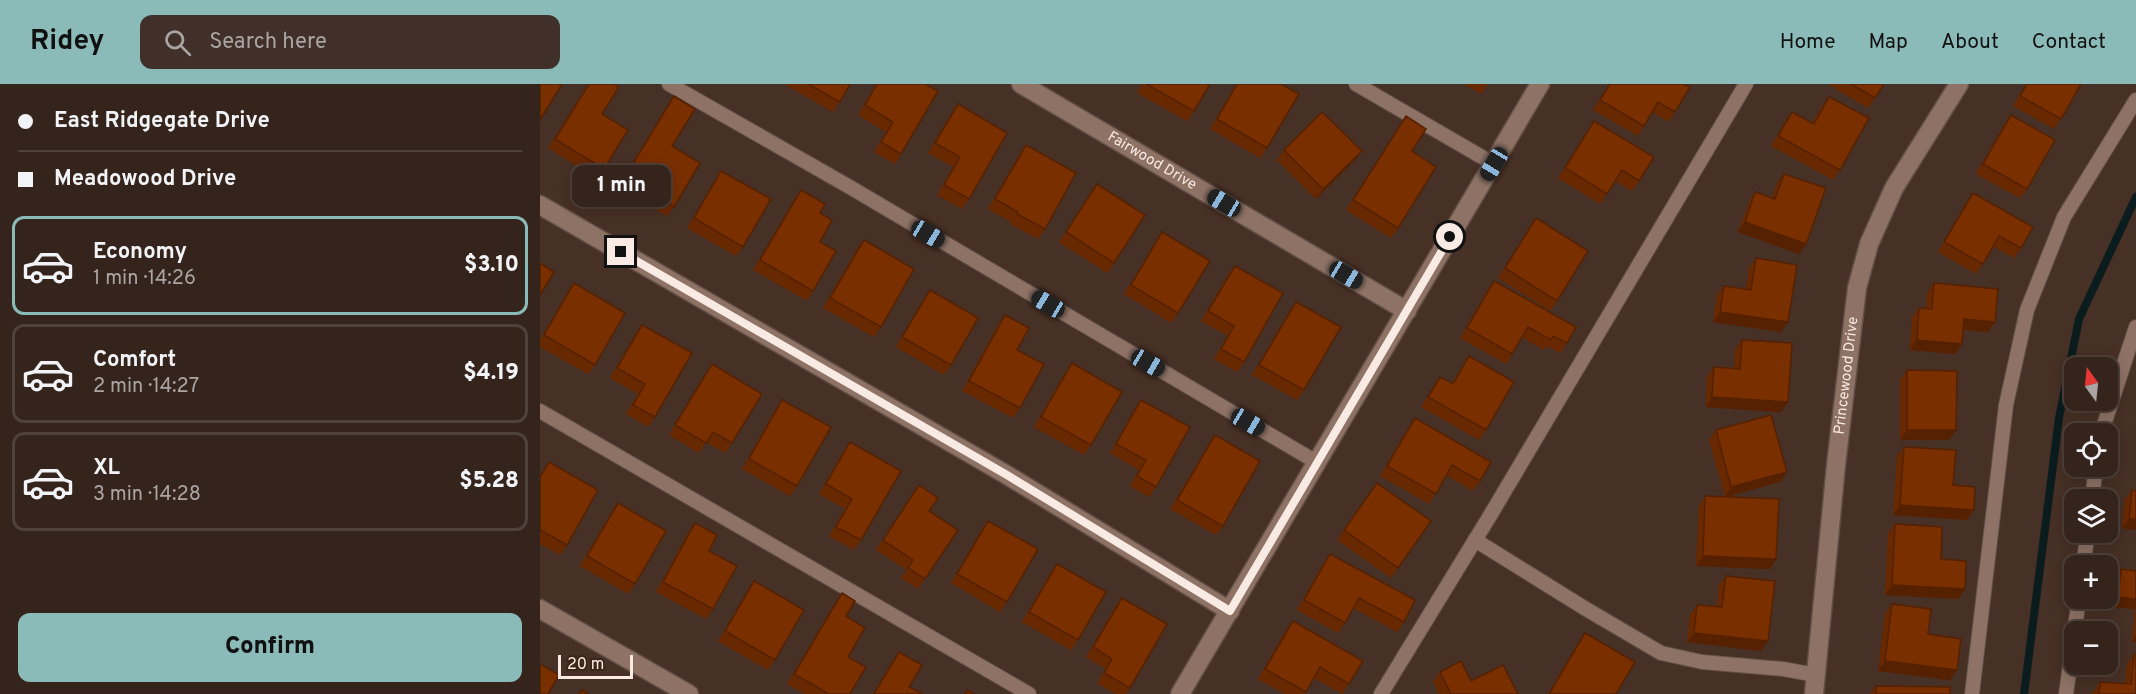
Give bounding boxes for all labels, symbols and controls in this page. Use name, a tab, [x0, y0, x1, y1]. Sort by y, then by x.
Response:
search box	[140, 15, 560, 69]
text: Ridey	[30, 24, 104, 60]
icon: search	[161, 26, 194, 59]
text: Search here	[209, 29, 327, 56]
text: Home	[1780, 29, 1836, 56]
text: Map	[1869, 29, 1908, 56]
text: About	[1941, 29, 1999, 56]
text: Contact	[2032, 29, 2106, 56]
text: East Ridgegate Drive	[54, 108, 270, 135]
street label: Fairwood Drive	[1104, 127, 1200, 195]
car	[1477, 144, 1511, 184]
callout: 1 min	[572, 165, 670, 207]
text: Meadowood Drive	[54, 166, 236, 193]
text: 1 min	[597, 173, 646, 199]
car	[1204, 186, 1244, 220]
car	[908, 217, 948, 251]
route start	[1436, 223, 1463, 250]
route end	[607, 238, 634, 265]
icon: car	[21, 239, 75, 293]
text: Economy	[93, 239, 187, 266]
text: $3.10	[464, 252, 519, 279]
car	[1326, 258, 1366, 292]
text: 1 min · 14:26	[93, 266, 196, 292]
car	[1028, 287, 1068, 321]
street label: Princewood Drive	[1830, 316, 1863, 436]
car	[1128, 346, 1168, 380]
icon: car	[21, 347, 75, 401]
text: Comfort	[93, 347, 176, 374]
north arrow	[2064, 357, 2118, 411]
map controls	[2064, 357, 2118, 675]
text: $4.19	[463, 360, 519, 387]
text: 2 min · 14:27	[93, 374, 199, 400]
car	[1228, 405, 1268, 439]
button: locate	[2064, 423, 2118, 477]
icon: car	[21, 455, 75, 509]
text: XL	[93, 455, 120, 482]
text: $5.28	[459, 468, 519, 495]
text: 3 min · 14:28	[93, 482, 201, 508]
button: layers	[2064, 489, 2118, 543]
button: +	[2064, 555, 2118, 609]
button: Confirm	[18, 613, 522, 682]
button: −	[2064, 621, 2118, 675]
scale bar	[558, 652, 633, 680]
text: 20 m	[567, 655, 604, 675]

